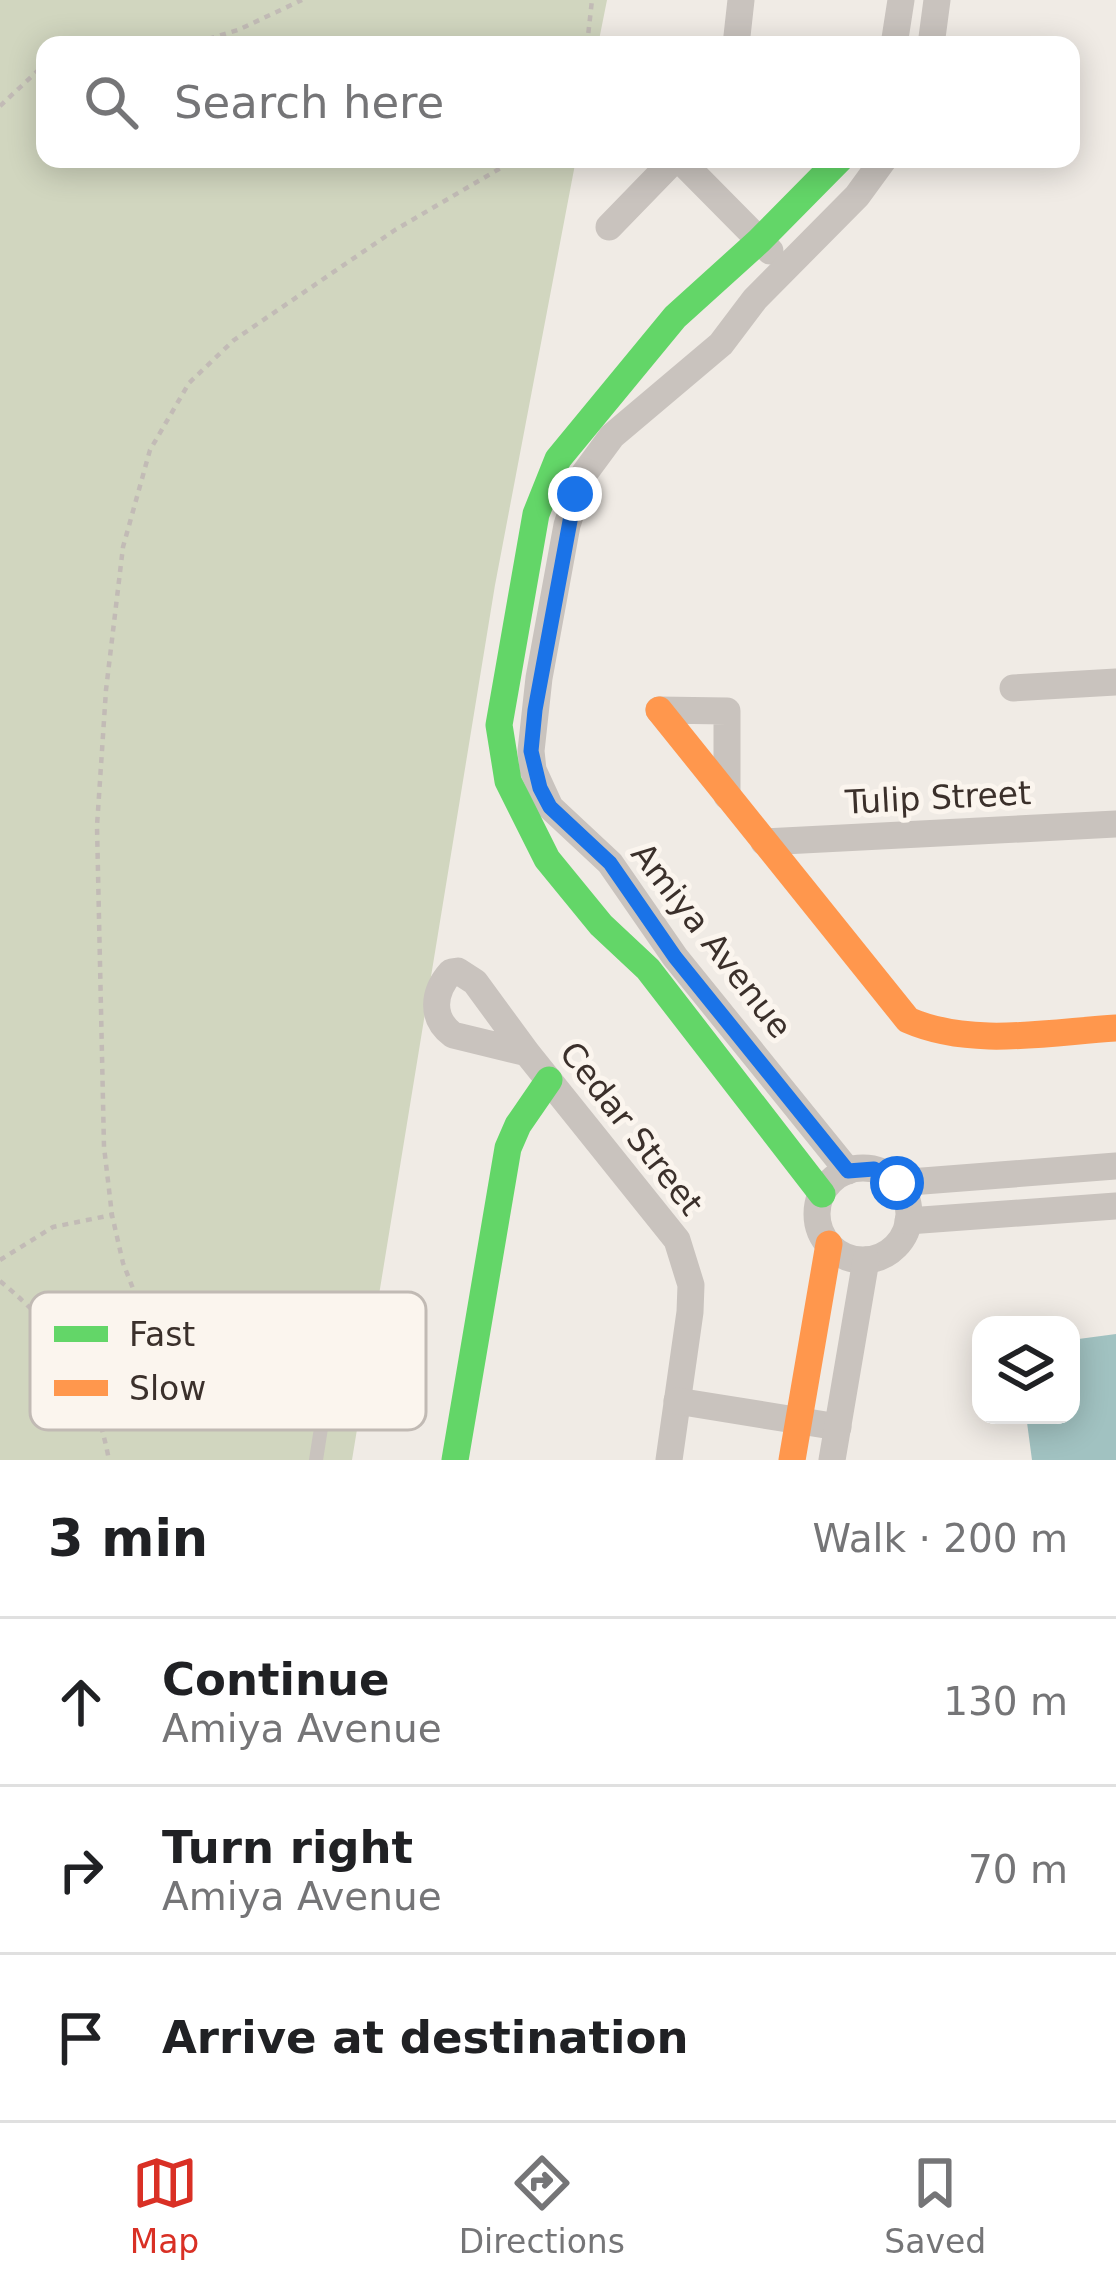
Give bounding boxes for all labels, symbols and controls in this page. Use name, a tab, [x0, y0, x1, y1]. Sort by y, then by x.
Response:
search box	[36, 36, 1080, 168]
icon: search	[78, 69, 144, 135]
text: Search here	[174, 76, 444, 129]
route end	[548, 467, 602, 521]
street label: Tulip Street	[843, 773, 1032, 822]
street label: Amiya Avenue	[623, 835, 800, 1046]
street label: Cedar Street	[552, 1034, 711, 1223]
route start	[870, 1156, 924, 1210]
legend	[30, 1292, 426, 1430]
text: Fast	[129, 1315, 195, 1354]
map controls	[972, 1316, 1080, 1424]
button: layers	[972, 1316, 1080, 1424]
text: Slow	[129, 1369, 206, 1408]
text: 3 min	[48, 1509, 208, 1568]
text: Walk · 200 m	[813, 1516, 1068, 1561]
text: Continue	[162, 1653, 390, 1706]
icon: ahead	[48, 1669, 114, 1735]
text: 130 m	[943, 1679, 1068, 1724]
text: Amiya Avenue	[162, 1706, 442, 1751]
text: Turn right	[162, 1821, 413, 1874]
icon: right	[48, 1837, 114, 1903]
text: 70 m	[968, 1847, 1068, 1892]
text: Amiya Avenue	[162, 1874, 442, 1919]
icon: arrive	[48, 2005, 114, 2071]
text: Arrive at destination	[162, 2011, 688, 2064]
tab: Map	[130, 2150, 199, 2261]
tab: Directions	[459, 2150, 625, 2261]
tab: Saved	[884, 2150, 986, 2261]

